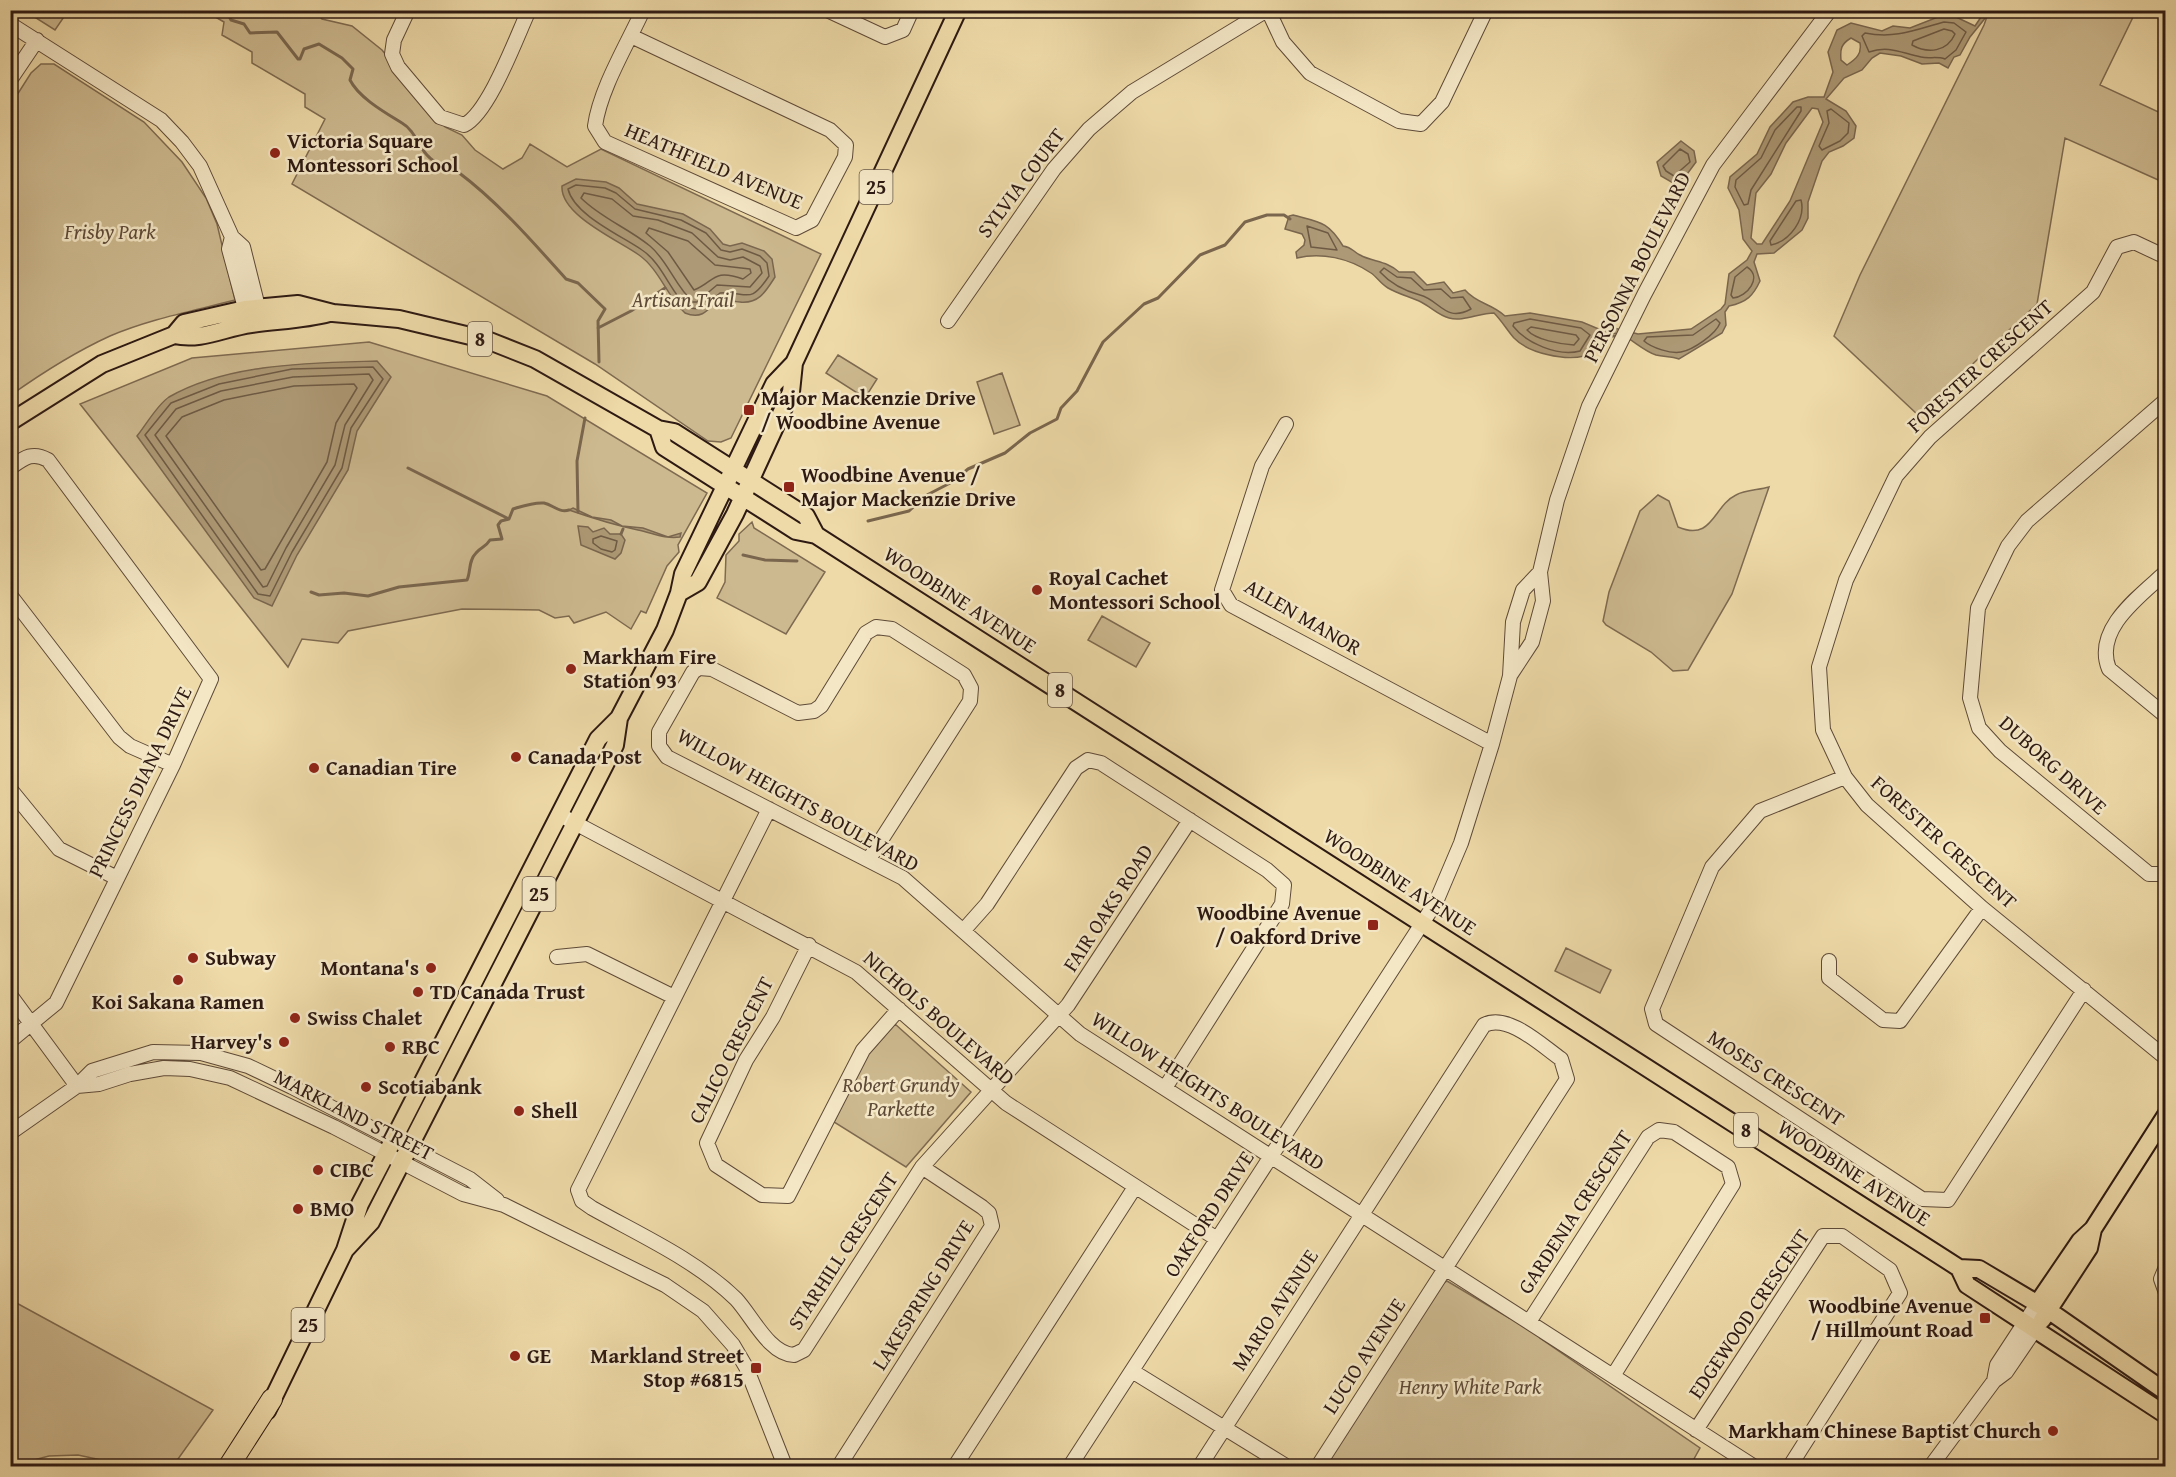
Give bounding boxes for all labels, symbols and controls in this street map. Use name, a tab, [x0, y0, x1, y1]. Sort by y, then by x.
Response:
street label: HEATHFIELD AVENUE	[620, 114, 808, 217]
street label: SYLVIA COURT	[969, 121, 1072, 244]
place label: Victoria Square Montessori School	[287, 125, 459, 180]
marker: Victoria Square Montessori School	[268, 146, 282, 160]
street label: PERSONNA BOULEVARD	[1575, 166, 1698, 368]
road number: 25	[860, 170, 892, 204]
park label: Frisby Park	[63, 216, 156, 247]
park label: Artisan Trail	[631, 284, 734, 315]
street label: FORESTER CRESCENT	[1900, 291, 2060, 440]
road number: 8	[468, 322, 492, 356]
place label: Major Mackenzie Drive / Woodbine Avenue	[761, 382, 976, 437]
marker: Major Mackenzie Drive / Woodbine Avenue	[742, 403, 756, 417]
place label: Woodbine Avenue / Major Mackenzie Drive	[801, 459, 1016, 514]
marker: Woodbine Avenue / Major Mackenzie Drive	[782, 480, 796, 494]
street label: WOODBINE AVENUE	[878, 538, 1043, 661]
place label: Royal Cachet Montessori School	[1049, 562, 1221, 617]
street label: ALLEN MANOR	[1239, 570, 1368, 663]
marker: Royal Cachet Montessori School	[1030, 583, 1044, 597]
place label: Markham Fire Station 93	[583, 641, 716, 696]
marker: Markham Fire Station 93	[564, 662, 578, 676]
road number: 8	[1048, 673, 1072, 707]
street label: PRINCESS DIANA DRIVE	[80, 681, 200, 883]
street label: DUBORG DRIVE	[1992, 708, 2115, 822]
street label: WILLOW HEIGHTS BOULEVARD	[672, 720, 925, 879]
place label: Canada Post	[528, 741, 642, 772]
marker: Canada Post	[509, 750, 523, 764]
place label: Canadian Tire	[326, 752, 457, 783]
marker: Canadian Tire	[307, 761, 321, 775]
street label: FORESTER CRESCENT	[1864, 768, 2024, 916]
street label: WOODBINE AVENUE	[1318, 820, 1483, 943]
street label: FAIR OAKS ROAD	[1055, 838, 1160, 978]
road number: 25	[522, 877, 556, 911]
place label: Woodbine Avenue / Oakford Drive	[1196, 897, 1361, 952]
marker: Woodbine Avenue / Oakford Drive	[1366, 918, 1380, 932]
place label: Subway	[205, 942, 276, 973]
street label: NICHOLS BOULEVARD	[857, 943, 1022, 1092]
marker: Subway	[186, 951, 200, 965]
place label: Montana's	[321, 952, 419, 983]
marker: Montana's	[424, 961, 438, 975]
street label: CALICO CRESCENT	[680, 971, 781, 1129]
marker: Koi Sakana Ramen	[171, 973, 185, 987]
place label: TD Canada Trust	[430, 976, 585, 1007]
marker: TD Canada Trust	[411, 985, 425, 999]
place label: Koi Sakana Ramen	[92, 986, 265, 1017]
place label: Swiss Chalet	[307, 1002, 422, 1033]
street label: WILLOW HEIGHTS BOULEVARD	[1086, 1003, 1331, 1178]
marker: Swiss Chalet	[288, 1011, 302, 1025]
street label: MOSES CRESCENT	[1702, 1022, 1851, 1134]
place label: Harvey's	[191, 1026, 272, 1057]
place label: RBC	[402, 1031, 440, 1062]
marker: Harvey's	[277, 1035, 291, 1049]
marker: RBC	[383, 1040, 397, 1054]
street label: MARKLAND STREET	[269, 1061, 440, 1168]
park label: Robert Grundy Parkette	[841, 1069, 960, 1124]
place label: Scotiabank	[378, 1071, 483, 1102]
marker: Scotiabank	[359, 1080, 373, 1094]
place label: Shell	[531, 1095, 578, 1126]
marker: Shell	[512, 1104, 526, 1118]
street label: WOODBINE AVENUE	[1772, 1111, 1937, 1234]
road number: 8	[1734, 1113, 1758, 1147]
street label: GARDENIA CRESCENT	[1510, 1123, 1639, 1300]
street label: OAKFORD DRIVE	[1156, 1144, 1261, 1283]
place label: CIBC	[330, 1154, 374, 1185]
marker: CIBC	[311, 1163, 325, 1177]
street label: STARHILL CRESCENT	[780, 1165, 906, 1336]
place label: BMO	[310, 1193, 354, 1224]
marker: BMO	[291, 1202, 305, 1216]
street label: LAKESPRING DRIVE	[864, 1213, 982, 1376]
street label: EDGEWOOD CRESCENT	[1680, 1223, 1817, 1405]
street label: MARIO AVENUE	[1224, 1242, 1326, 1377]
place label: Woodbine Avenue / Hillmount Road	[1808, 1290, 1973, 1345]
street label: LUCIO AVENUE	[1314, 1291, 1413, 1420]
road number: 25	[292, 1308, 324, 1342]
marker: Woodbine Avenue / Hillmount Road	[1978, 1311, 1992, 1325]
place label: GE	[527, 1340, 551, 1371]
place label: Markland Street Stop #6815	[590, 1340, 744, 1395]
marker: GE	[508, 1349, 522, 1363]
marker: Markland Street Stop #6815	[749, 1361, 763, 1375]
park label: Henry White Park	[1398, 1371, 1542, 1402]
place label: Markham Chinese Baptist Church	[1728, 1415, 2042, 1446]
marker: Markham Chinese Baptist Church	[2046, 1424, 2060, 1438]

